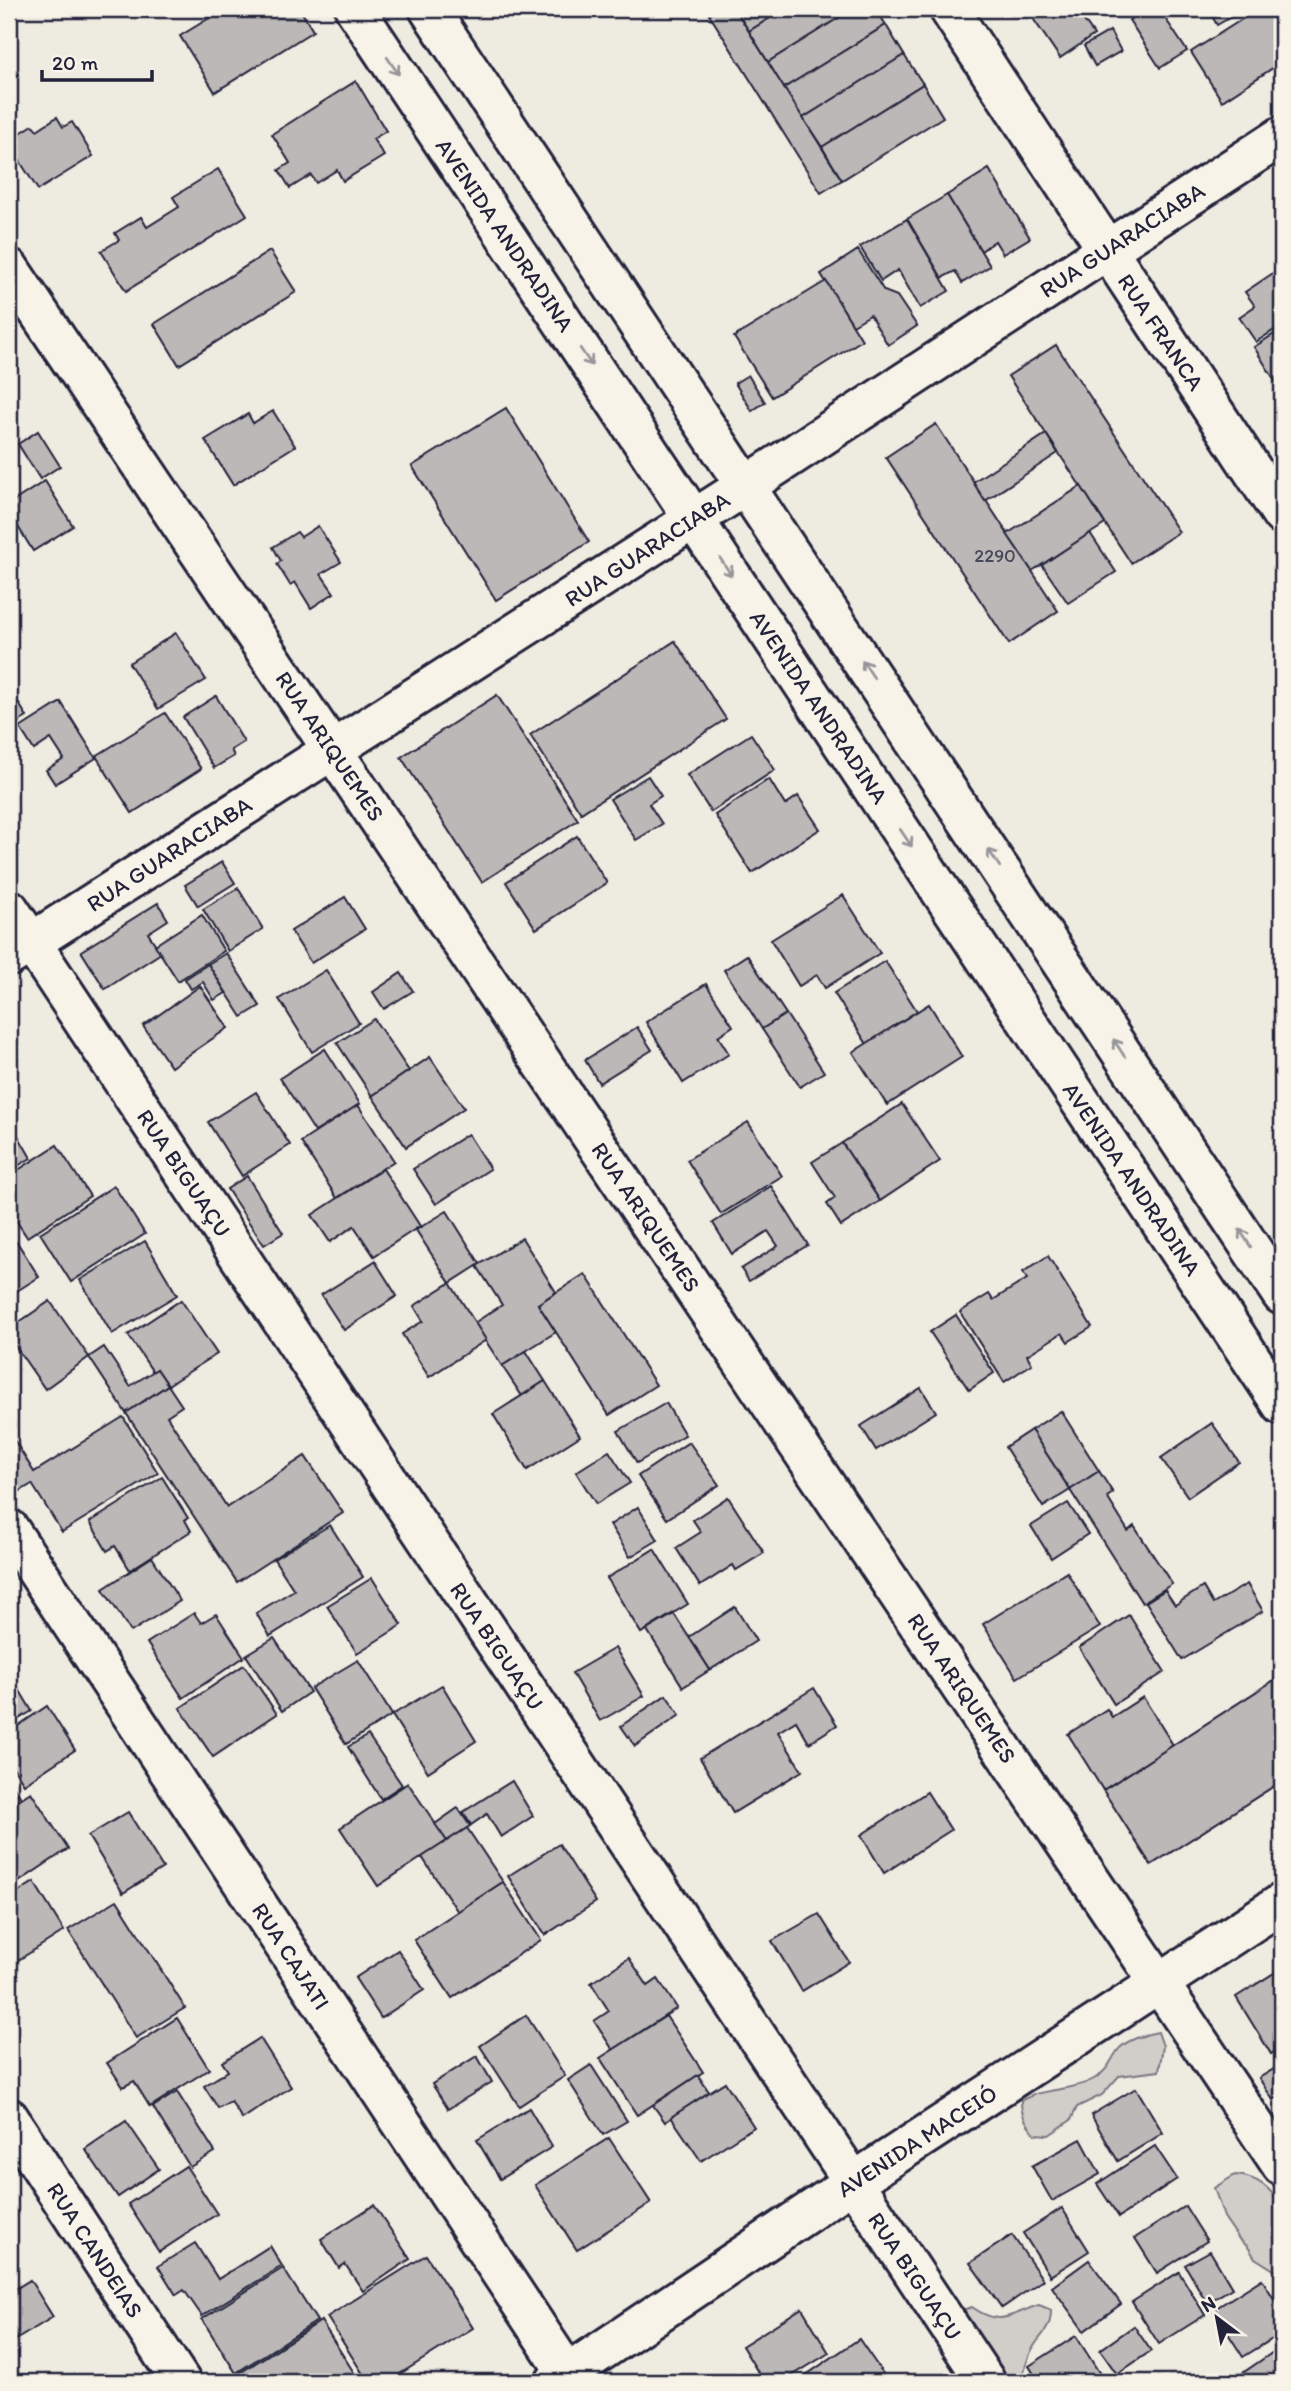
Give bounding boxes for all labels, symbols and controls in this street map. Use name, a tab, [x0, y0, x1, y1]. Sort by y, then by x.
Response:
scale bar	[42, 38, 152, 82]
text: 20 m	[52, 50, 99, 75]
one-way arrow	[386, 55, 400, 75]
street label: AVENIDA ANDRADINA	[430, 133, 580, 337]
street label: RUA GUARACIABA	[1034, 176, 1210, 304]
street label: RUA FRANCA	[1112, 268, 1210, 396]
one-way arrow	[580, 347, 594, 367]
street label: RUA GUARACIABA	[559, 485, 735, 613]
house number: 2290	[974, 544, 1016, 567]
one-way arrow	[719, 557, 733, 577]
street label: AVENIDA ANDRADINA	[744, 605, 894, 809]
one-way arrow	[861, 659, 875, 679]
street label: RUA ARIQUEMES	[269, 666, 391, 826]
street label: RUA GUARACIABA	[81, 790, 257, 918]
one-way arrow	[899, 828, 913, 848]
one-way arrow	[986, 849, 1000, 869]
one-way arrow	[1112, 1039, 1126, 1058]
street label: AVENIDA ANDRADINA	[1057, 1077, 1207, 1281]
street label: RUA BIGUAÇU	[131, 1104, 237, 1242]
street label: RUA ARIQUEMES	[585, 1137, 707, 1297]
one-way arrow	[1237, 1229, 1252, 1248]
street label: RUA BIGUAÇU	[444, 1577, 550, 1715]
street label: RUA ARIQUEMES	[901, 1608, 1023, 1768]
street label: RUA CAJATI	[246, 1897, 336, 2015]
street label: AVENIDA MACEIÓ	[832, 2079, 1002, 2203]
street label: RUA CANDEIAS	[41, 2177, 149, 2323]
street label: RUA BIGUAÇU	[862, 2207, 968, 2345]
north arrow	[1182, 2282, 1252, 2352]
text: N	[1197, 2291, 1220, 2317]

